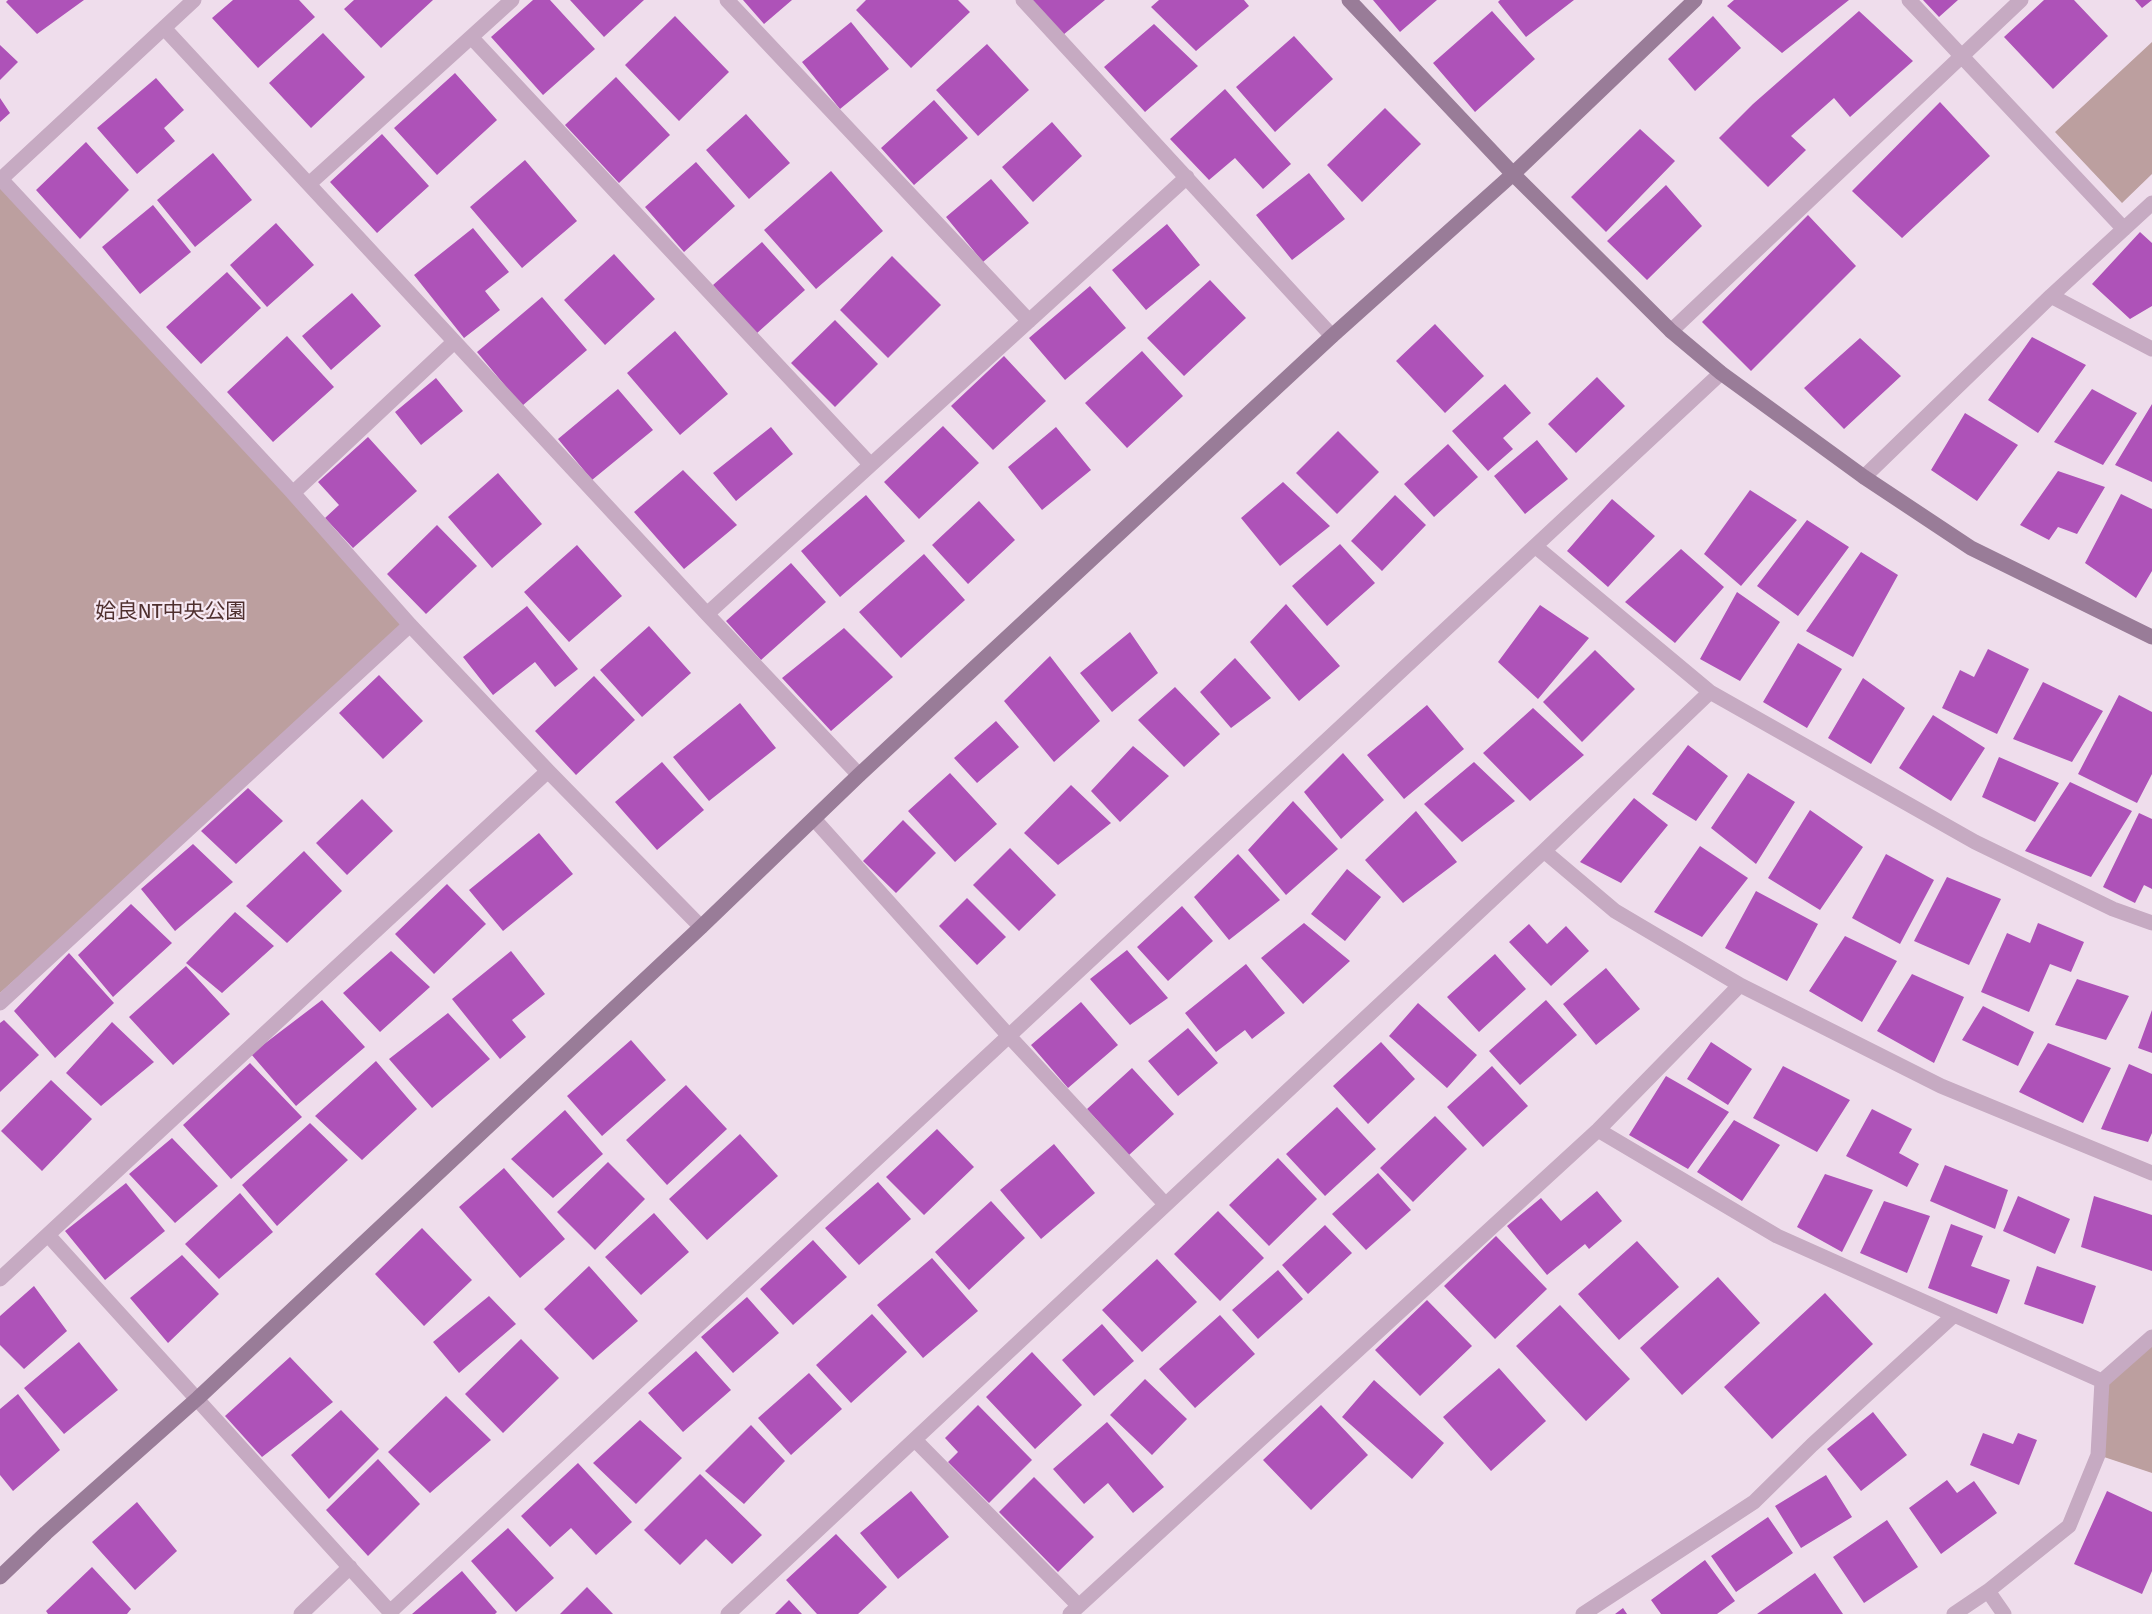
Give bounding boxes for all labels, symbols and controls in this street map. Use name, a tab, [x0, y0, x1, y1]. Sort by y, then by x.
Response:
park label: 姶良NT中央公園	[95, 599, 247, 625]

